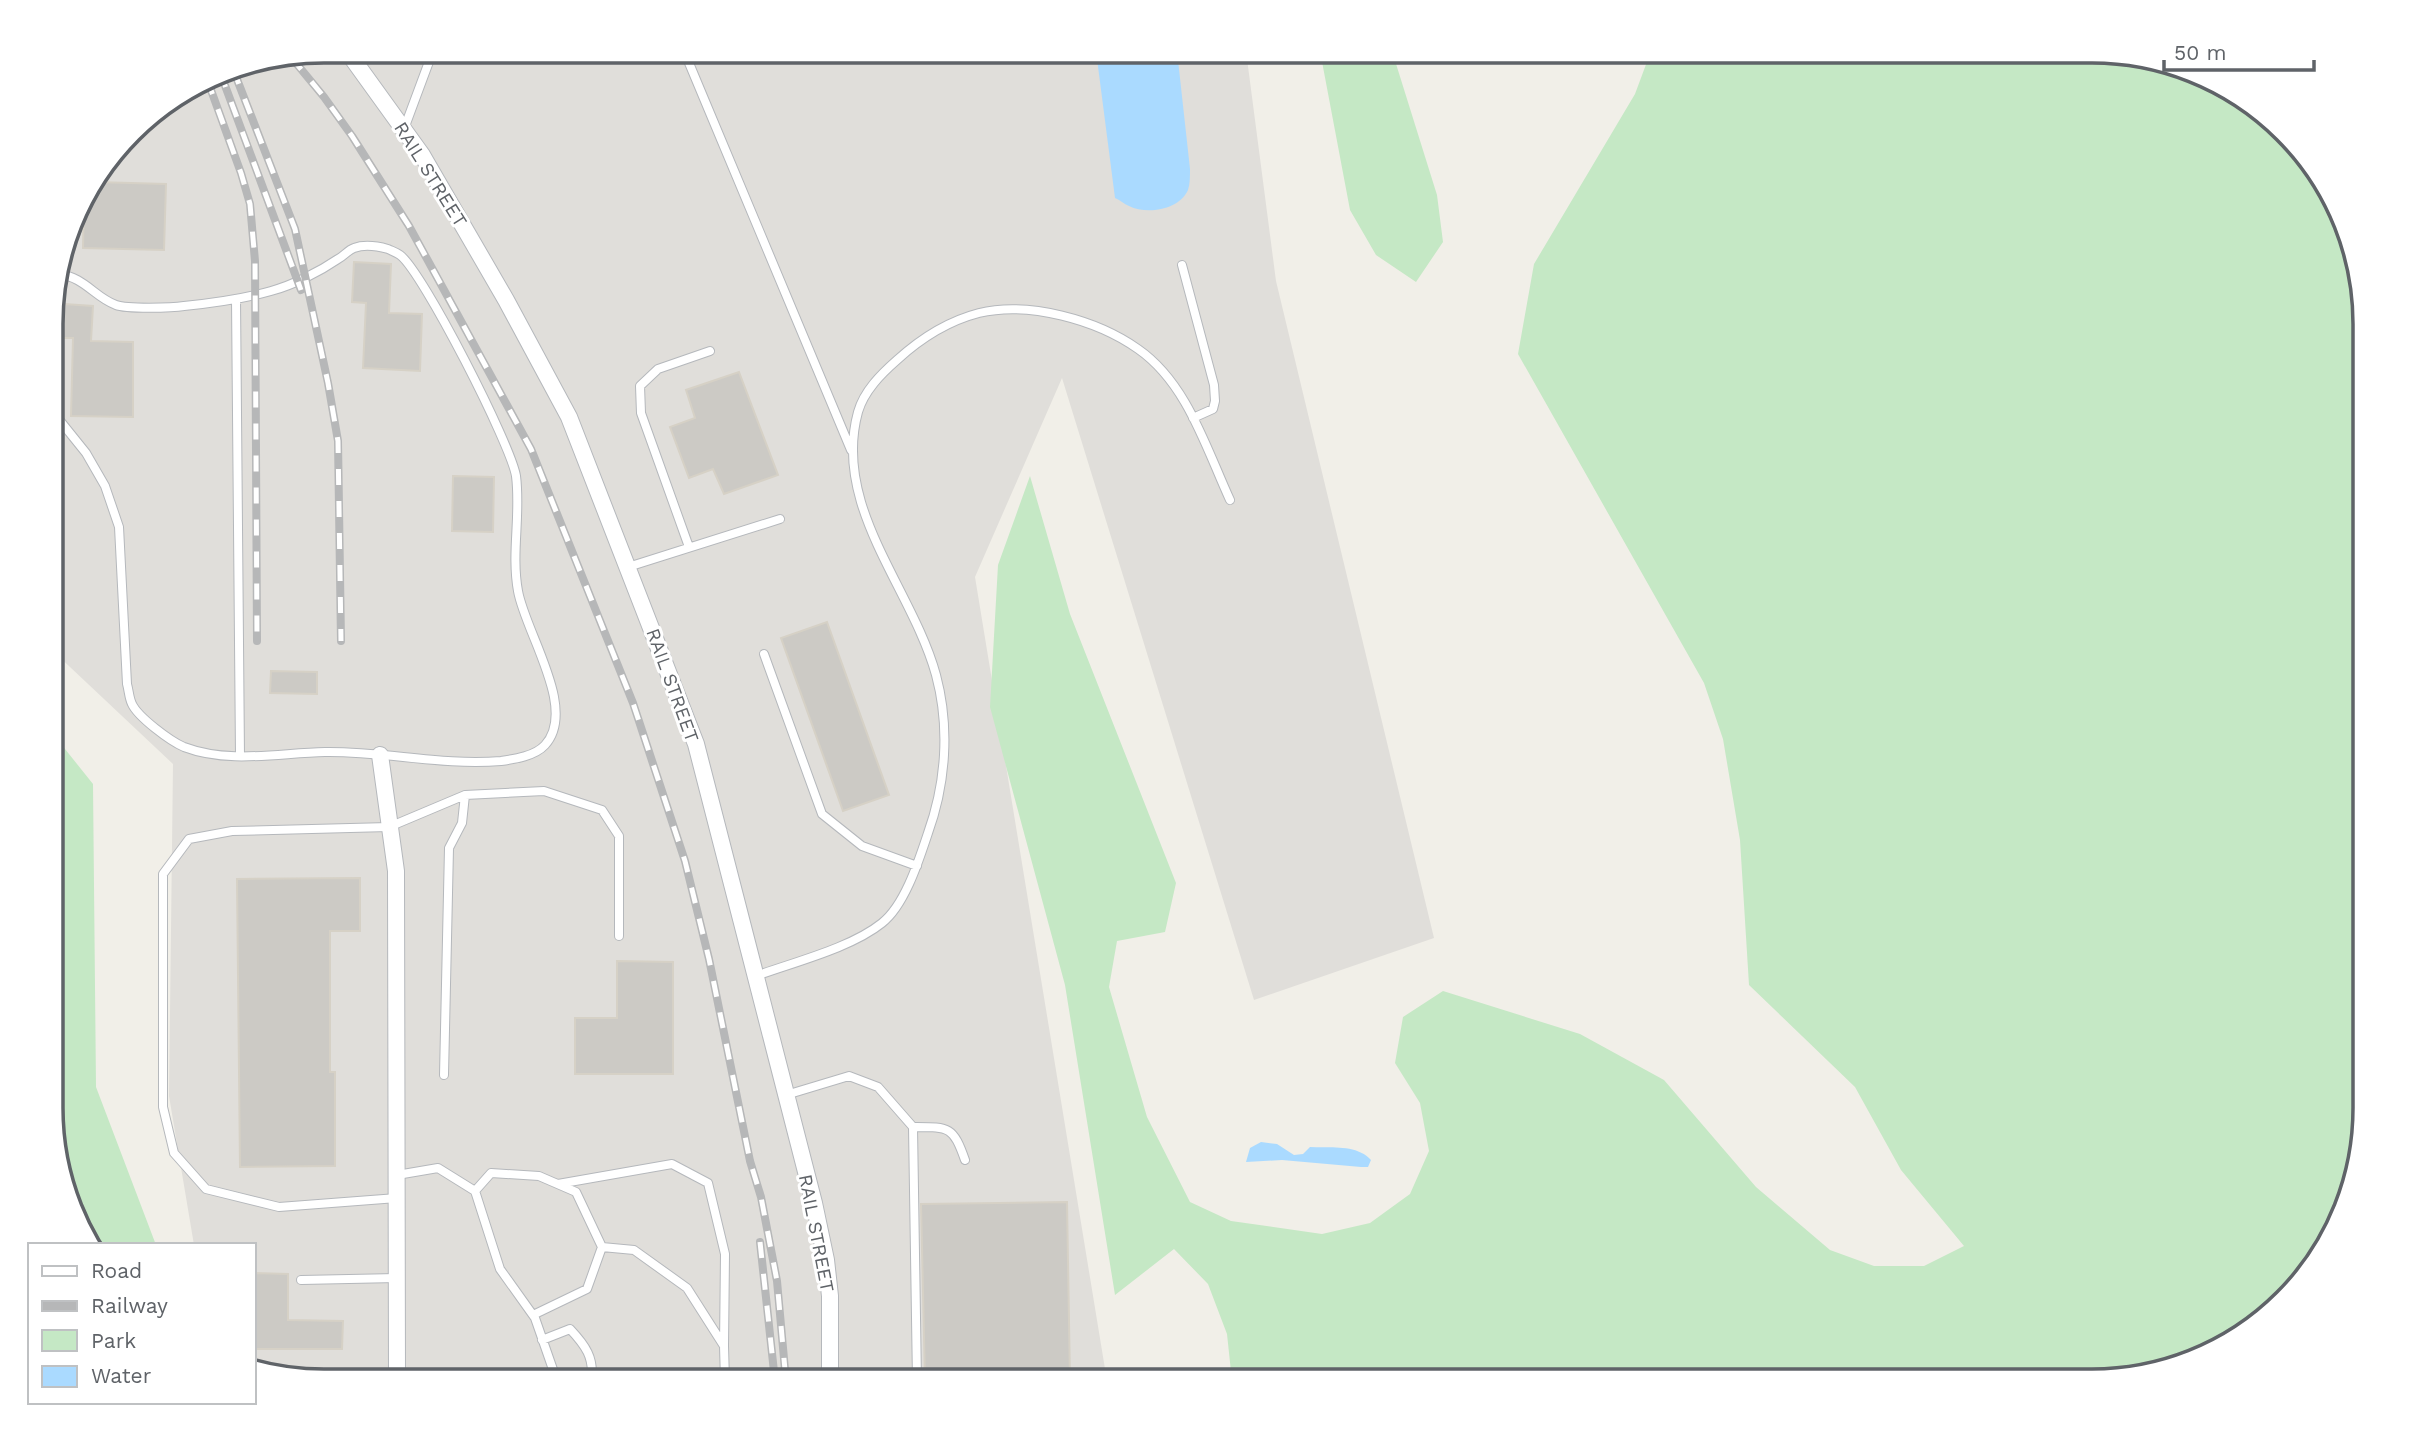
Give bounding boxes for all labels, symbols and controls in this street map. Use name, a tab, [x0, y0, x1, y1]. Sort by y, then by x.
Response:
scale bar	[2164, 28, 2314, 72]
text: 50 m	[2174, 40, 2226, 65]
street label: RAIL STREET	[389, 117, 472, 231]
street label: RAIL STREET	[641, 625, 704, 745]
street label: RAIL STREET	[794, 1172, 839, 1294]
legend	[28, 1243, 256, 1404]
text: Road	[91, 1258, 142, 1283]
text: Railway	[91, 1293, 168, 1318]
text: Park	[91, 1328, 136, 1353]
text: Water	[91, 1363, 152, 1388]

